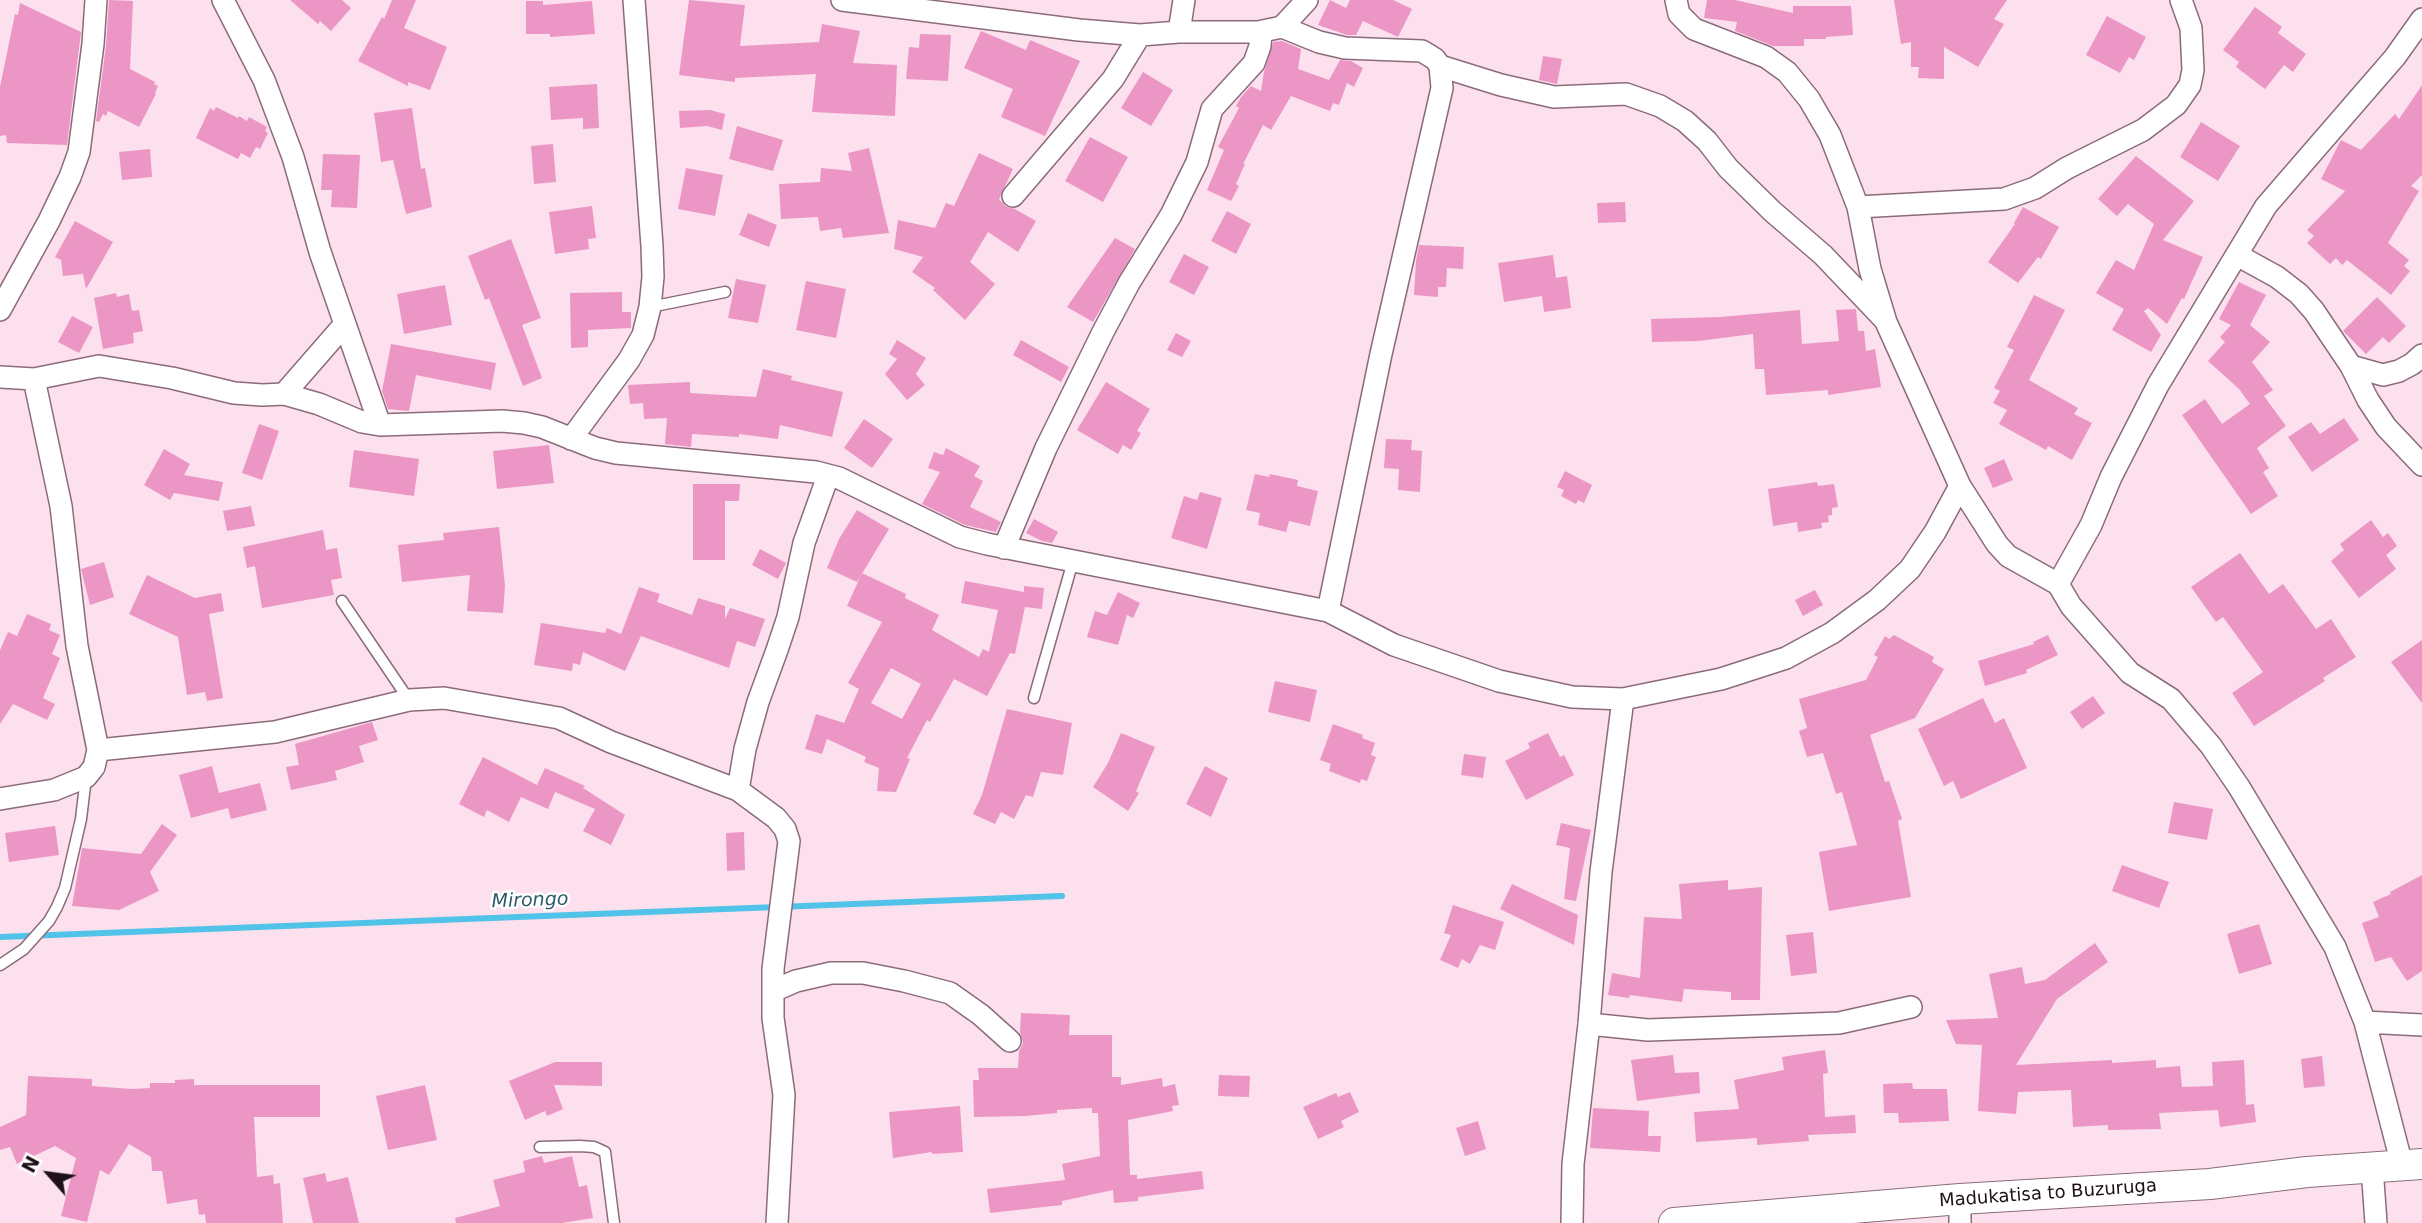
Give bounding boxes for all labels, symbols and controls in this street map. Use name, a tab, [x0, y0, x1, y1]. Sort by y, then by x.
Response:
water label: Mirongo	[491, 888, 569, 914]
north arrow	[14, 1139, 84, 1209]
text: N	[17, 1152, 44, 1176]
street label: Madukatisa to Buzuruga	[1938, 1176, 2158, 1212]

